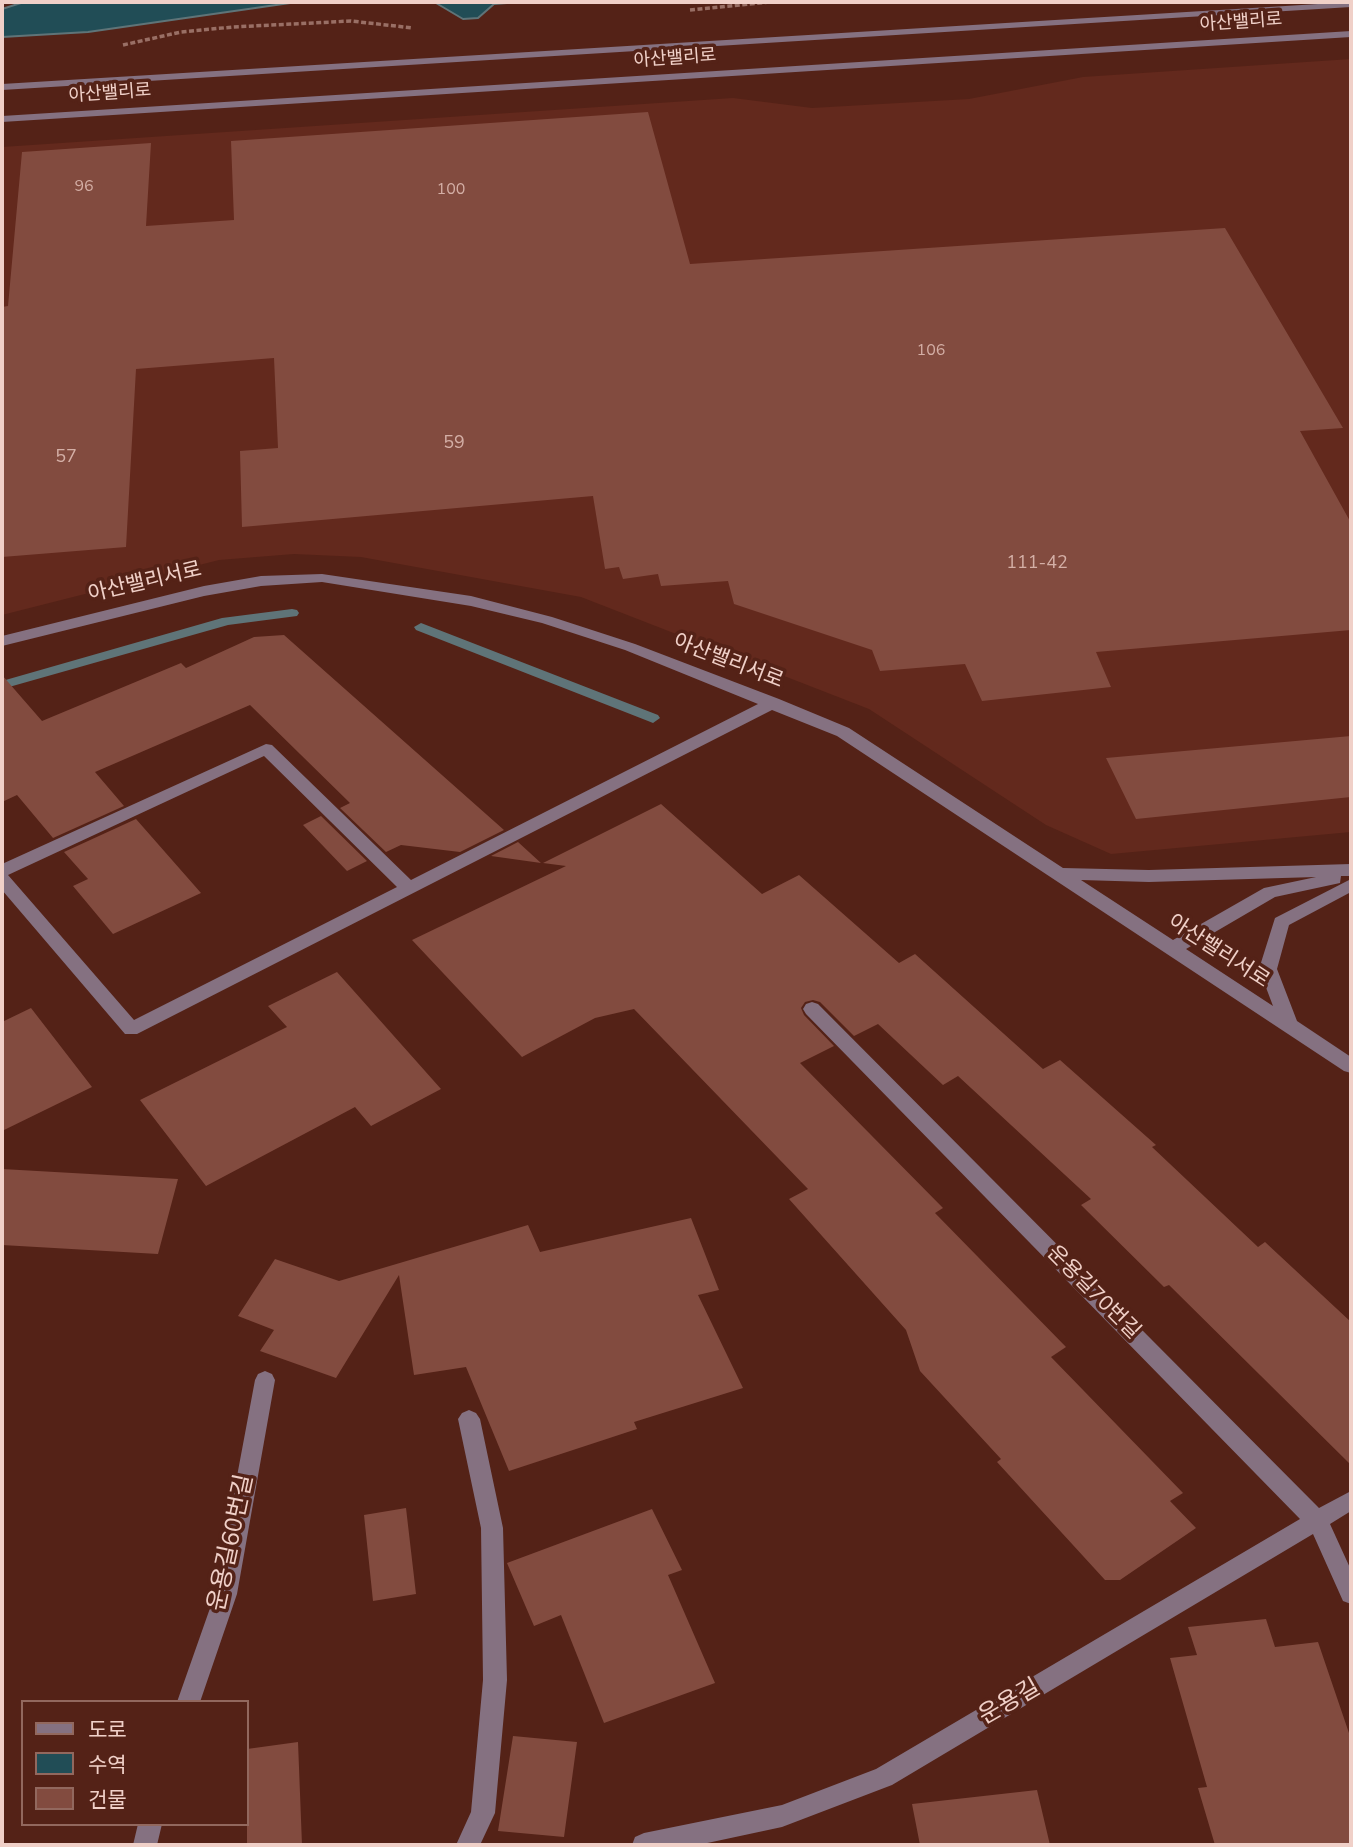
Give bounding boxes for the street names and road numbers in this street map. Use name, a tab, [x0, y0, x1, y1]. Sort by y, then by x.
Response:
street label: 아산밸리로	[1199, 9, 1283, 37]
street label: 아산밸리로	[633, 45, 717, 73]
street label: 아산밸리로	[68, 80, 152, 108]
street label: 아산밸리서로	[86, 558, 204, 608]
street label: 아산밸리서로	[669, 629, 787, 695]
street label: 아산밸리서로	[1163, 910, 1273, 994]
street label: 운용길70번길	[1041, 1241, 1145, 1345]
street label: 운용길60번길	[203, 1472, 261, 1614]
street label: 운용길	[974, 1674, 1046, 1732]

